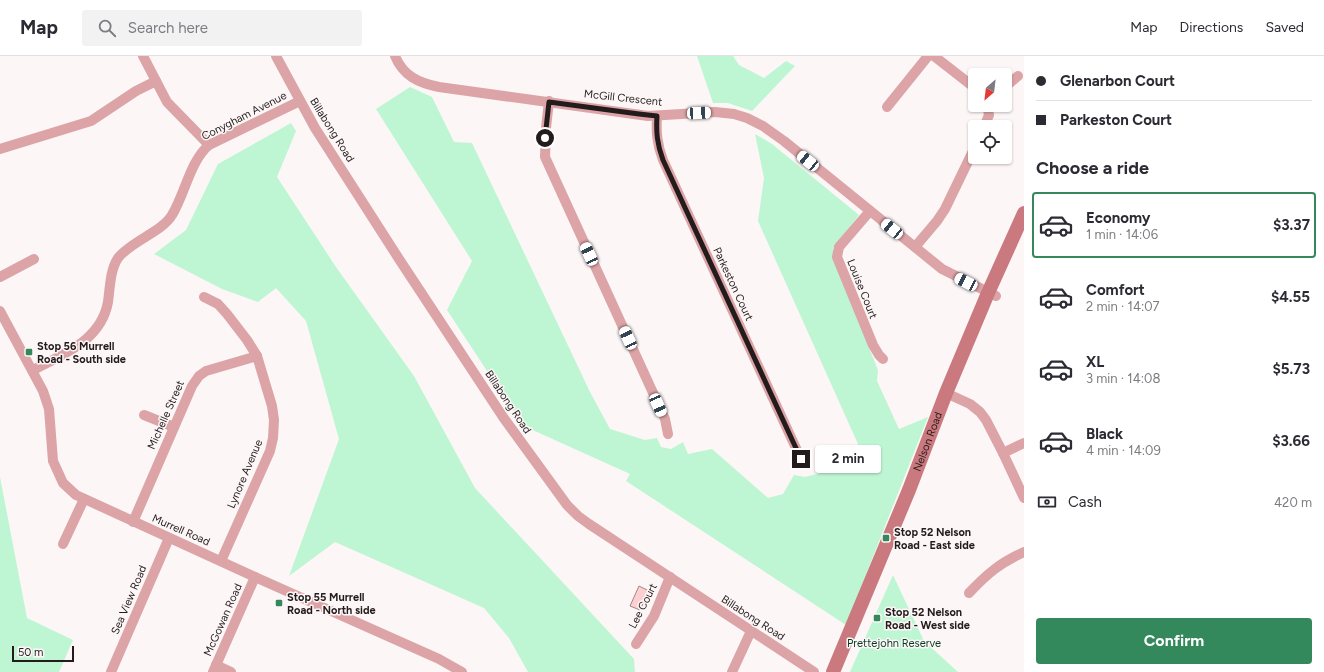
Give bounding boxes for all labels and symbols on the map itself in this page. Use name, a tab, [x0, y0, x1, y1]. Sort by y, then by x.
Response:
north arrow	[968, 68, 1012, 112]
street label: McGill Crescent	[583, 87, 663, 109]
street label: Conygham Avenue	[199, 89, 289, 143]
street label: Billabong Road	[307, 96, 357, 164]
car	[687, 106, 711, 120]
route start	[536, 129, 554, 147]
car	[795, 149, 821, 173]
car	[879, 217, 905, 241]
car	[578, 241, 600, 267]
street label: Parkeston Court	[710, 245, 756, 323]
street label: Louise Court	[844, 257, 880, 321]
car	[953, 271, 979, 293]
car	[617, 325, 639, 351]
place label: Stop 56 Murrell Road - South side	[37, 340, 126, 366]
marker: Stop 56 Murrell Road - South side	[24, 347, 34, 357]
street label: Billabong Road	[482, 368, 534, 436]
street label: Michelle Street	[145, 378, 187, 452]
car	[648, 392, 668, 418]
street label: Nelson Road	[910, 410, 945, 473]
street label: Lynore Avenue	[225, 438, 265, 510]
callout: 2 min	[815, 445, 881, 473]
route end	[792, 450, 810, 468]
street label: Murrell Road	[150, 512, 212, 548]
place label: Stop 52 Nelson Road - East side	[894, 526, 975, 552]
marker: Stop 52 Nelson Road - East side	[881, 533, 891, 543]
street label: Sea View Road	[109, 563, 149, 637]
street label: Lee Court	[626, 581, 660, 631]
street label: McGowan Road	[201, 582, 245, 658]
place label: Stop 55 Murrell Road - North side	[287, 591, 376, 617]
street label: Billabong Road	[719, 593, 787, 643]
marker: Stop 55 Murrell Road - North side	[274, 598, 284, 608]
place label: Stop 52 Nelson Road - West side	[885, 606, 970, 632]
marker: Stop 52 Nelson Road - West side	[872, 613, 882, 623]
park label: Prettejohn Reserve	[847, 637, 941, 650]
scale bar	[12, 644, 74, 663]

